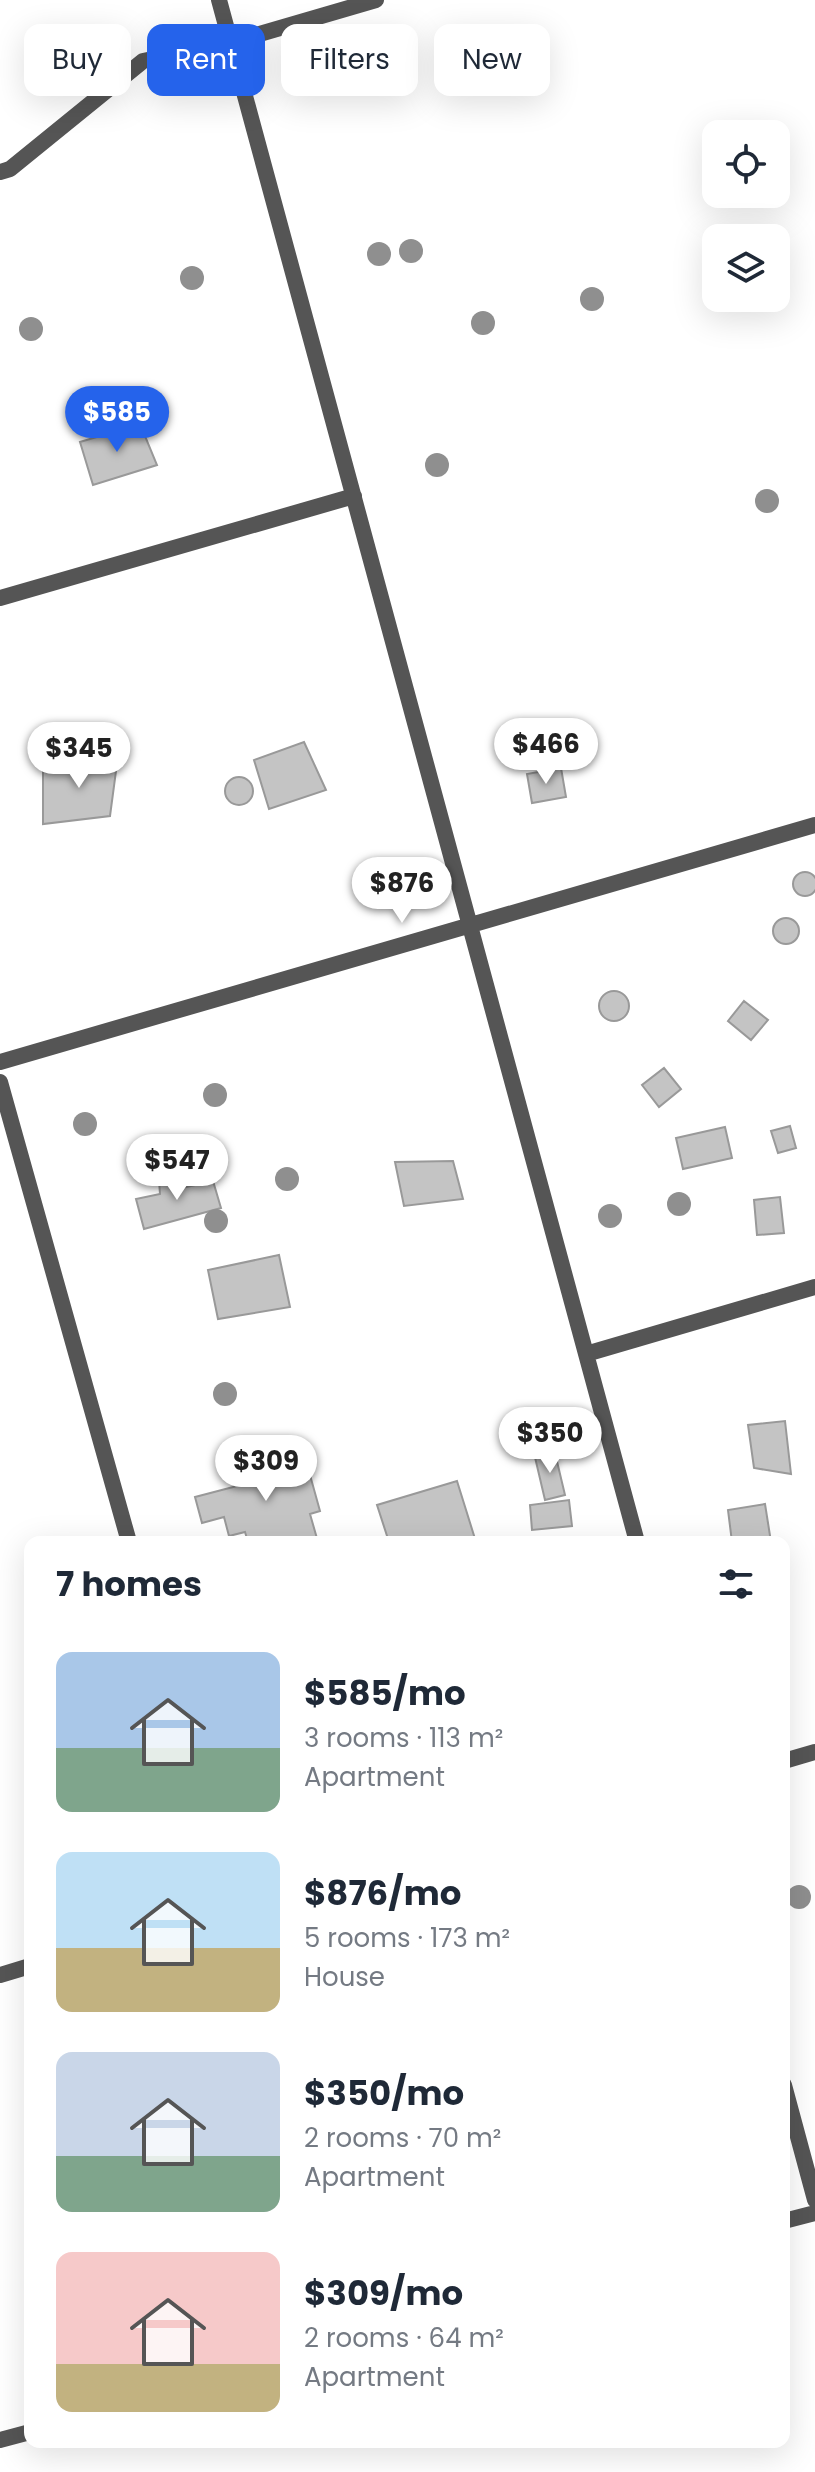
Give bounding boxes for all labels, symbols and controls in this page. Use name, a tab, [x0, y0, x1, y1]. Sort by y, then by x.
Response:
chip: Buy	[24, 24, 131, 96]
chip: Rent	[147, 24, 265, 96]
chip: Filters	[281, 24, 418, 96]
chip: New	[434, 24, 550, 96]
map controls	[702, 120, 790, 312]
button: locate	[702, 120, 790, 208]
button: layers	[702, 224, 790, 312]
pin: $585	[70, 386, 164, 454]
text: $585	[83, 394, 151, 430]
pin: $466	[499, 718, 593, 786]
pin: $345	[32, 722, 126, 790]
text: $466	[512, 726, 580, 762]
text: $345	[45, 730, 113, 766]
pin: $876	[355, 857, 449, 925]
text: $876	[370, 865, 434, 901]
pin: $547	[130, 1134, 224, 1202]
text: $547	[144, 1142, 210, 1178]
pin: $350	[503, 1407, 597, 1475]
text: $350	[517, 1415, 583, 1451]
pin: $309	[219, 1435, 313, 1503]
text: $309	[233, 1443, 299, 1479]
text: 7 homes	[56, 1560, 202, 1608]
icon: filters	[714, 1562, 758, 1606]
text: $585/mo	[304, 1669, 466, 1717]
icon: home	[120, 1684, 216, 1780]
text: 3 rooms · 113 m²	[304, 1720, 503, 1756]
text: Apartment	[304, 1759, 445, 1795]
text: $876/mo	[304, 1869, 461, 1917]
icon: home	[120, 1884, 216, 1980]
text: 5 rooms · 173 m²	[304, 1920, 510, 1956]
text: House	[304, 1959, 385, 1995]
text: $350/mo	[304, 2069, 464, 2117]
icon: home	[120, 2084, 216, 2180]
text: 2 rooms · 70 m²	[304, 2120, 501, 2156]
text: Apartment	[304, 2159, 445, 2195]
text: $309/mo	[304, 2269, 463, 2317]
icon: home	[120, 2284, 216, 2380]
text: 2 rooms · 64 m²	[304, 2320, 504, 2356]
text: Apartment	[304, 2359, 445, 2395]

